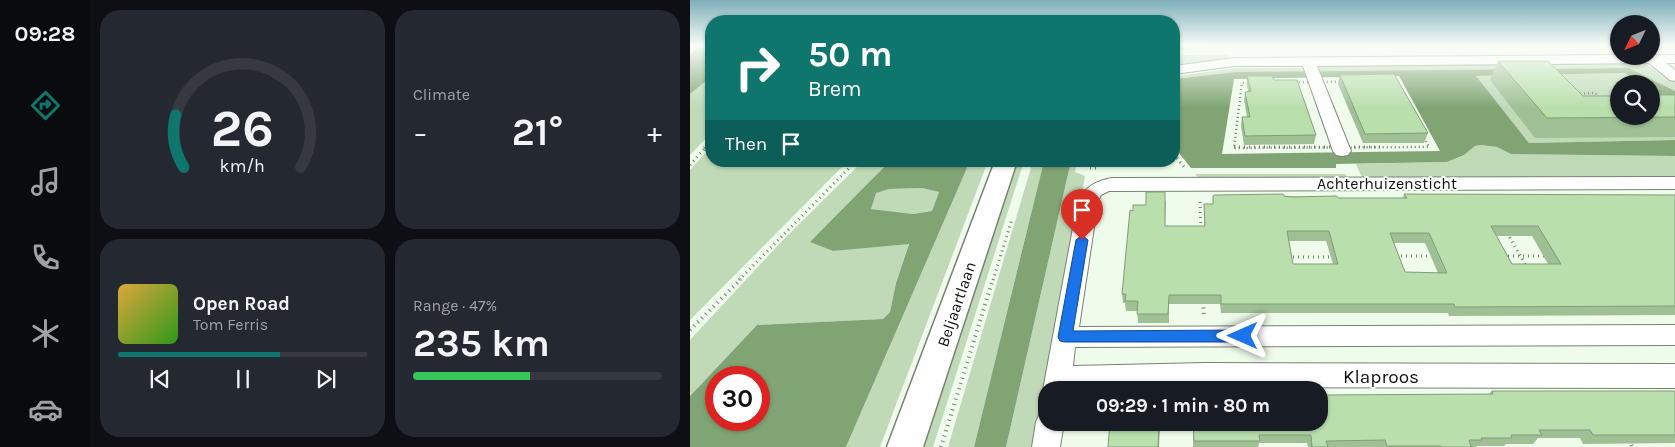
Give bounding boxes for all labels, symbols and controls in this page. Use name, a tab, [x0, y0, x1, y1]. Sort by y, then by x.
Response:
north arrow	[1610, 15, 1660, 65]
map controls	[1610, 15, 1660, 125]
text: 09:28	[15, 21, 75, 47]
text: 50 m	[808, 34, 893, 75]
icon: right	[725, 35, 790, 100]
button: search	[1610, 75, 1660, 125]
text: Brem	[808, 76, 862, 102]
text: Climate	[413, 85, 470, 104]
icon: directions	[28, 88, 63, 123]
text: 26	[211, 98, 274, 159]
text: 21°	[512, 110, 563, 155]
text: −	[413, 116, 428, 149]
text: +	[647, 116, 662, 149]
icon: arrive	[777, 130, 805, 158]
text: Then	[725, 133, 767, 155]
text: km/h	[220, 156, 265, 177]
icon: music	[28, 164, 63, 199]
street label: Achterhuizensticht	[1317, 174, 1457, 193]
pin	[1061, 189, 1103, 240]
icon: arrive	[1068, 196, 1096, 224]
icon: phone	[28, 240, 63, 275]
street label: Beljaartlaan	[933, 259, 980, 349]
text: Open Road	[193, 293, 290, 315]
text: Range · 47%	[413, 296, 497, 315]
position arrow	[1216, 309, 1268, 361]
text: Tom Ferris	[193, 315, 268, 334]
icon: climate	[28, 316, 63, 351]
text: 235 km	[413, 321, 550, 366]
icon: previous	[146, 365, 174, 393]
icon: pause	[229, 365, 257, 393]
icon: next	[312, 365, 340, 393]
speed limit sign: 30	[705, 366, 770, 431]
street label: Klaproos	[1343, 366, 1419, 388]
icon: car	[28, 392, 63, 427]
text: 09:29 · 1 min · 80 m	[1096, 395, 1270, 417]

